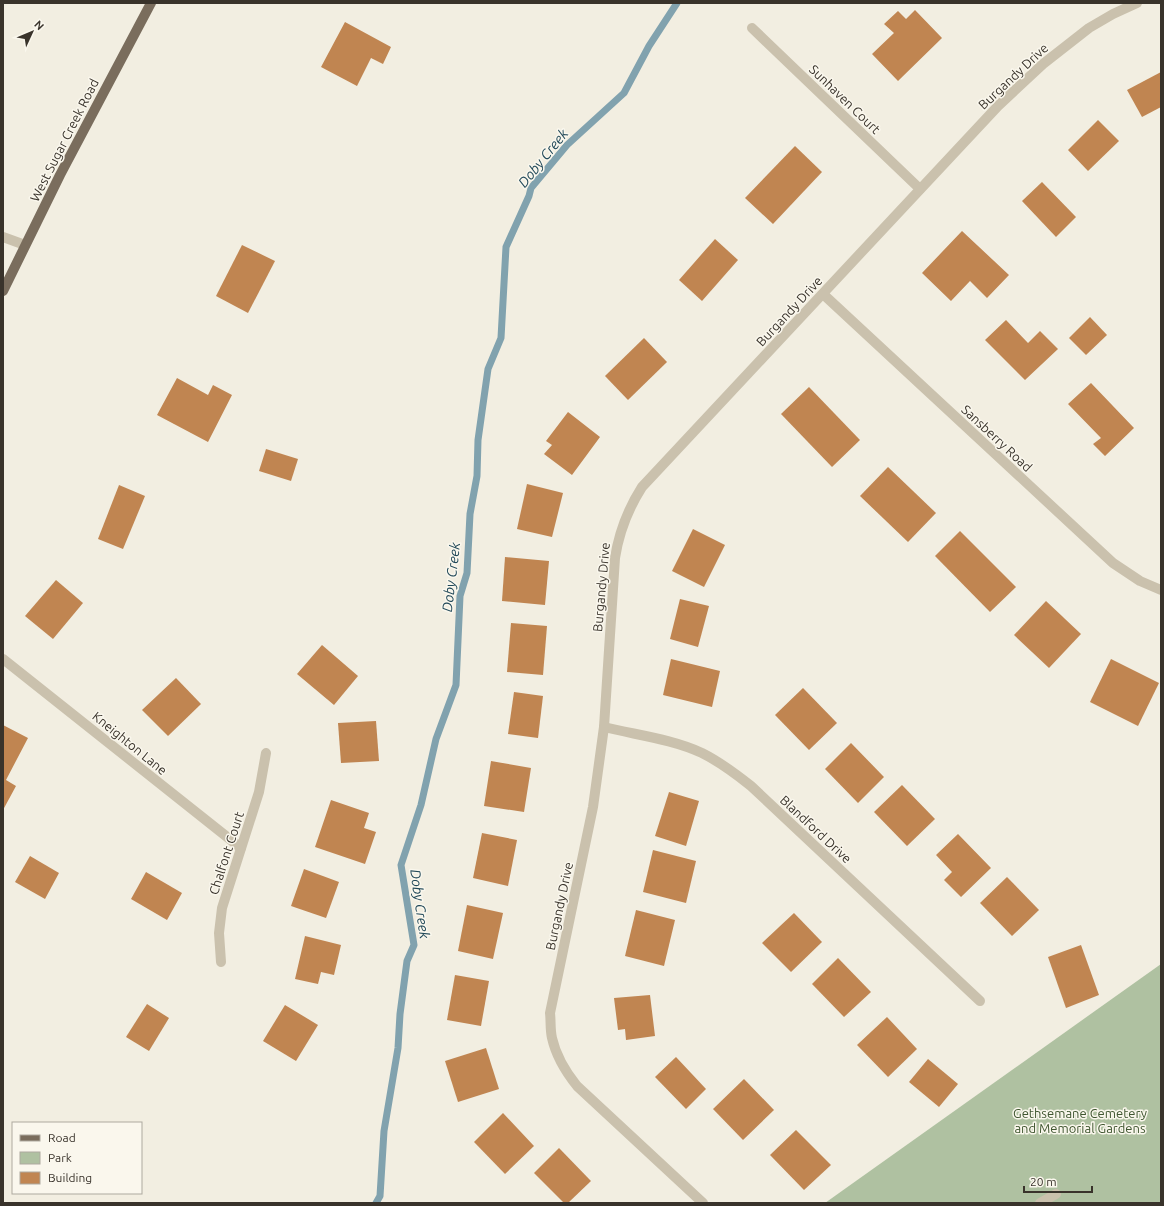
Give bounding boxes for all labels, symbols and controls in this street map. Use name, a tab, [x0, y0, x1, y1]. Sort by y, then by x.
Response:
north arrow	[12, 12, 52, 52]
text: N	[32, 18, 46, 32]
street label: Burgandy Drive	[975, 40, 1051, 112]
street label: Sunhaven Court	[807, 62, 883, 136]
street label: West Sugar Creek Road	[27, 76, 101, 204]
water label: Doby Creek	[515, 125, 572, 190]
street label: Burgandy Drive	[753, 273, 825, 349]
street label: Sansberry Road	[959, 402, 1035, 474]
water label: Doby Creek	[439, 540, 463, 613]
street label: Burgandy Drive	[590, 542, 612, 632]
street label: Kneighton Lane	[90, 709, 170, 777]
street label: Blandford Drive	[778, 792, 854, 866]
street label: Chalfont Court	[206, 810, 246, 896]
street label: Burgandy Drive	[543, 861, 575, 951]
water label: Doby Creek	[407, 868, 433, 941]
park label: Gethsemane Cemetery and Memorial Gardens	[1013, 1106, 1147, 1135]
legend	[12, 1122, 142, 1194]
text: Road	[48, 1131, 76, 1144]
text: Park	[48, 1151, 72, 1164]
scale bar	[1024, 1168, 1092, 1194]
text: Building	[48, 1171, 92, 1184]
text: 20 m	[1030, 1175, 1057, 1188]

